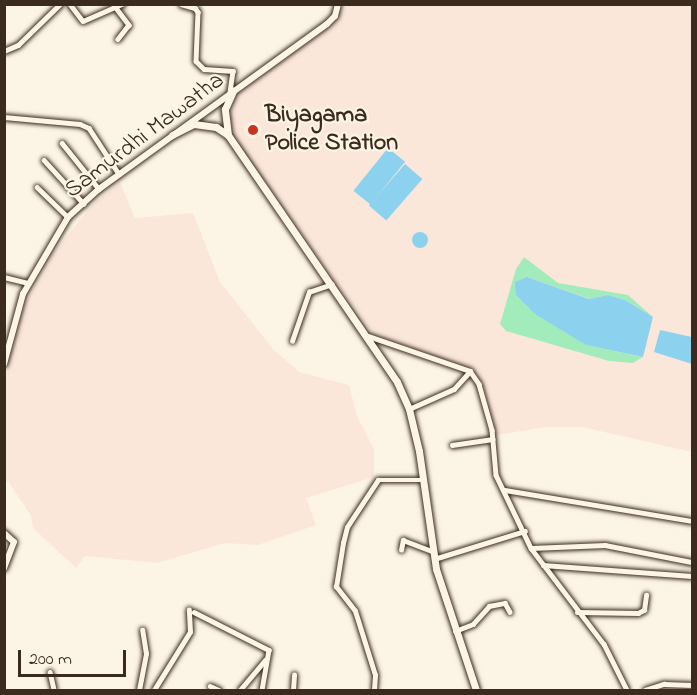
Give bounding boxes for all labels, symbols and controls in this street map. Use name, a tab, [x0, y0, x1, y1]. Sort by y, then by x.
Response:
street label: Samurdhi Mawatha	[60, 67, 230, 205]
place label: Biyagama Police Station	[265, 102, 398, 158]
marker: Biyagama Police Station	[246, 123, 260, 137]
scale bar	[21, 638, 129, 676]
text: 200 m	[29, 647, 72, 673]

